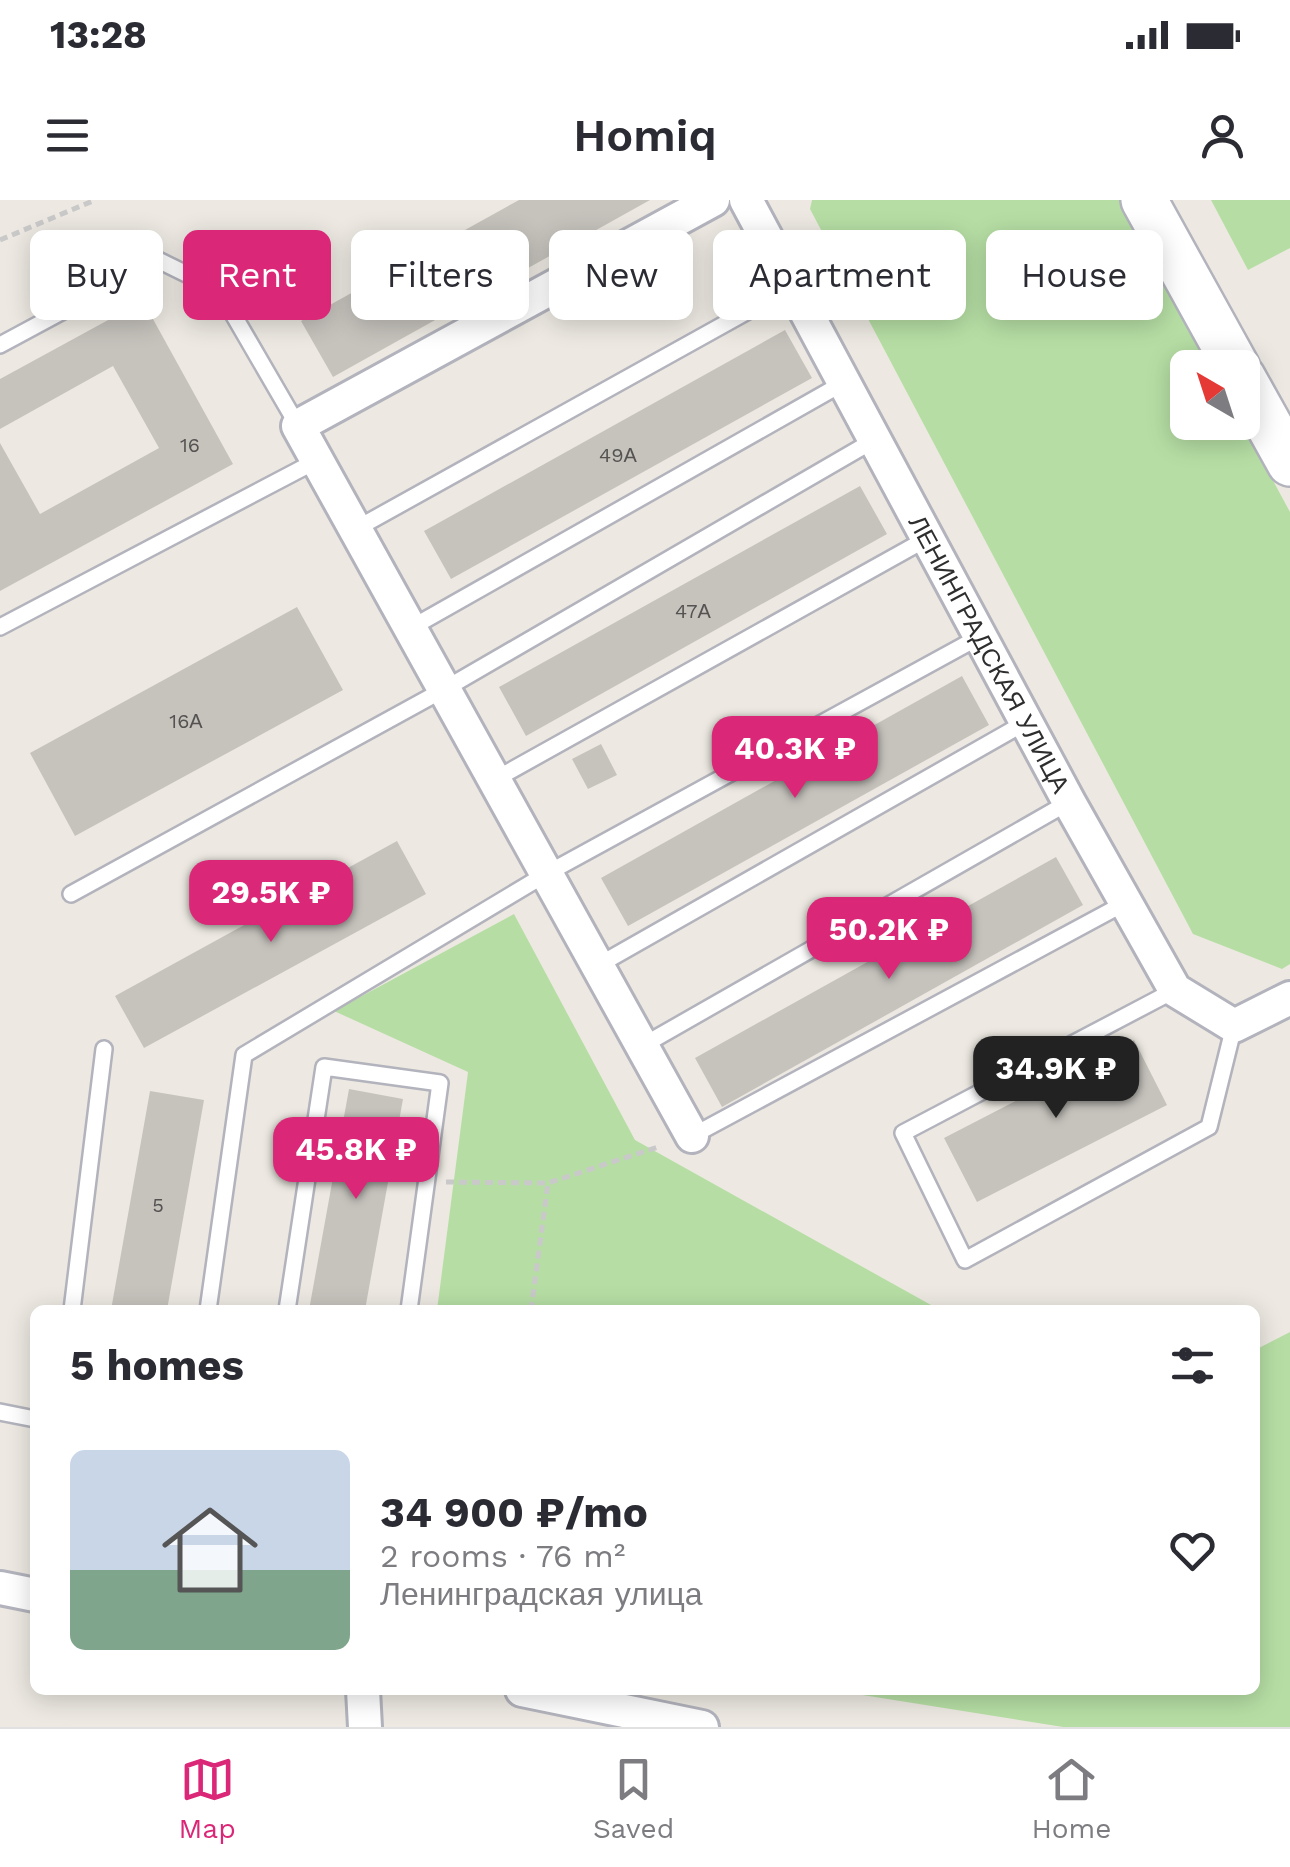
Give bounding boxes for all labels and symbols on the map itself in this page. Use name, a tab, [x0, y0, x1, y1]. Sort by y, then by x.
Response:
north arrow	[1170, 350, 1260, 440]
house number: 16	[180, 433, 200, 457]
house number: 49А	[599, 443, 638, 467]
street label: ЛЕНИНГРАДСКАЯ УЛИЦА	[903, 510, 1075, 798]
house number: 47А	[675, 599, 712, 623]
house number: 16А	[169, 709, 203, 733]
pin: 40.3K ₽	[703, 716, 887, 801]
pin: 29.5K ₽	[179, 860, 363, 945]
pin: 50.2K ₽	[797, 897, 981, 982]
pin: 34.9K ₽	[964, 1036, 1148, 1121]
pin: 45.8K ₽	[264, 1117, 448, 1202]
house number: 5	[152, 1193, 164, 1217]

